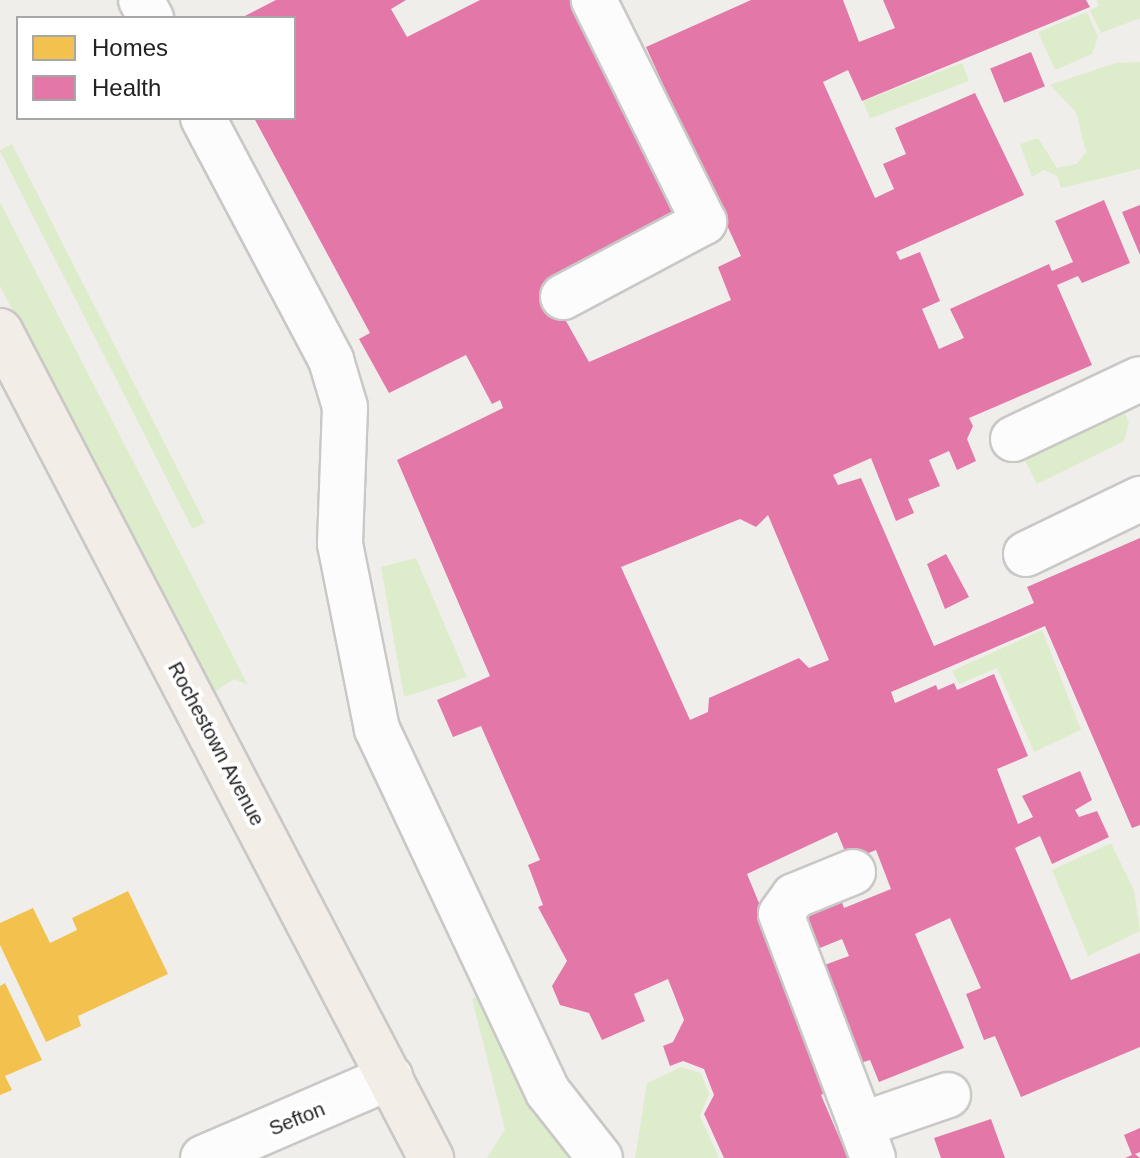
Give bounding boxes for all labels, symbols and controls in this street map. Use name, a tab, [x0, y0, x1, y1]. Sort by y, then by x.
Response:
legend	[16, 16, 296, 120]
text: Homes	[92, 34, 168, 61]
text: Health	[92, 74, 161, 101]
street label: Rochestown Avenue	[162, 658, 270, 830]
street label: Sefton	[266, 1097, 328, 1141]

